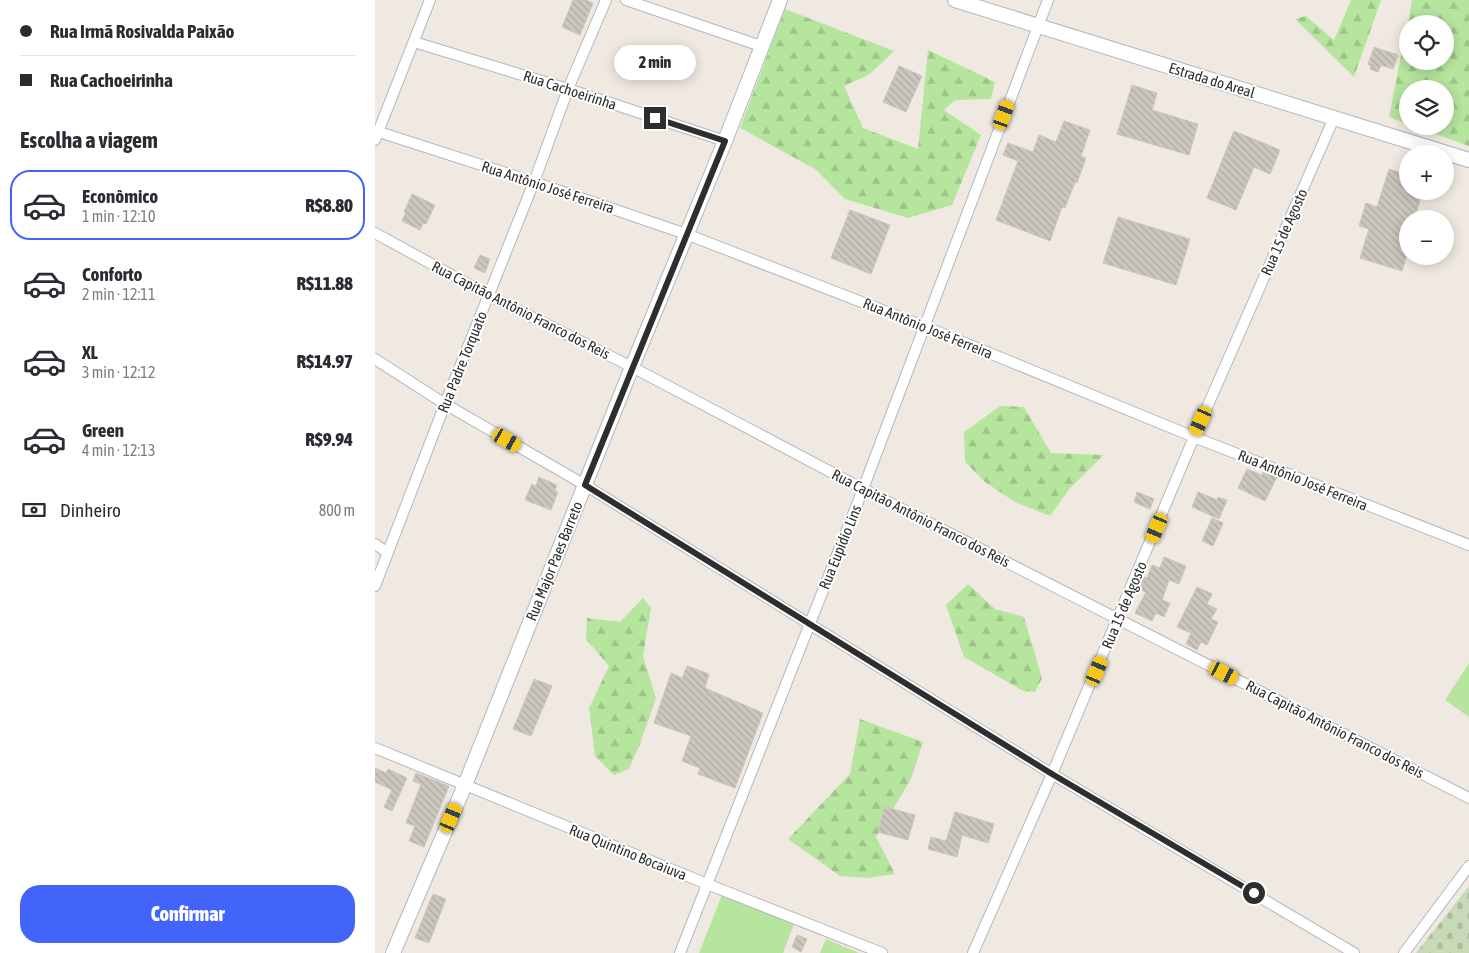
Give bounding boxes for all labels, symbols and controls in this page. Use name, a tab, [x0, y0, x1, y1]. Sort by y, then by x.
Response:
map controls	[1399, 15, 1454, 265]
button: locate	[1399, 15, 1454, 70]
text: Rua Irmã Rosivalda Paixão	[50, 20, 235, 42]
callout: 2 min	[614, 46, 696, 80]
text: 2 min	[639, 53, 671, 71]
street label: Estrada do Areal	[1167, 59, 1257, 101]
street label: Rua Cachoeirinha	[521, 67, 619, 113]
text: Rua Cachoeirinha	[50, 69, 173, 91]
button: layers	[1399, 80, 1454, 135]
car	[991, 98, 1016, 132]
route end	[644, 107, 666, 129]
text: Escolha a viagem	[20, 127, 158, 153]
button: +	[1399, 145, 1454, 200]
street label: Rua Antônio José Ferreira	[480, 158, 616, 216]
icon: car	[22, 183, 67, 228]
text: Econômico	[82, 185, 158, 207]
street label: Rua 15 de Agosto	[1257, 186, 1311, 278]
text: R$8.80	[305, 194, 353, 216]
text: 1 min · 12:10	[82, 207, 155, 225]
button: −	[1399, 210, 1454, 265]
street label: Rua Capitão Antônio Franco dos Reis	[429, 258, 613, 362]
icon: car	[22, 261, 67, 306]
text: Conforto	[82, 263, 143, 285]
text: R$11.88	[296, 272, 353, 294]
text: 2 min · 12:11	[82, 285, 155, 303]
street label: Rua Antônio José Ferreira	[861, 294, 995, 362]
street label: Rua Padre Torquato	[434, 309, 490, 415]
icon: car	[22, 339, 67, 384]
text: XL	[82, 341, 98, 363]
text: R$14.97	[296, 350, 353, 372]
text: 3 min · 12:12	[82, 363, 155, 381]
car	[1188, 404, 1213, 438]
icon: car	[22, 417, 67, 462]
text: Green	[82, 419, 124, 441]
car	[490, 426, 523, 454]
text: R$9.94	[305, 428, 353, 450]
text: 4 min · 12:13	[82, 441, 155, 459]
street label: Rua Antônio José Ferreira	[1236, 446, 1370, 514]
street label: Rua Capitão Antônio Franco dos Reis	[829, 466, 1013, 570]
icon: cash	[20, 496, 48, 524]
text: Dinheiro	[60, 499, 121, 521]
street label: Rua Major Paes Barreto	[522, 499, 586, 623]
text: 800 m	[319, 501, 355, 519]
street label: Rua Eupídio Lins	[815, 502, 865, 592]
car	[1144, 511, 1169, 545]
street label: Rua 15 de Agosto	[1098, 559, 1150, 651]
car	[1084, 654, 1109, 688]
car	[1207, 660, 1240, 686]
street label: Rua Capitão Antônio Franco dos Reis	[1243, 677, 1427, 781]
car	[438, 801, 463, 835]
street label: Rua Quintino Bocaiuva	[567, 821, 689, 883]
route start	[1243, 882, 1265, 904]
button: Confirmar	[20, 885, 355, 943]

